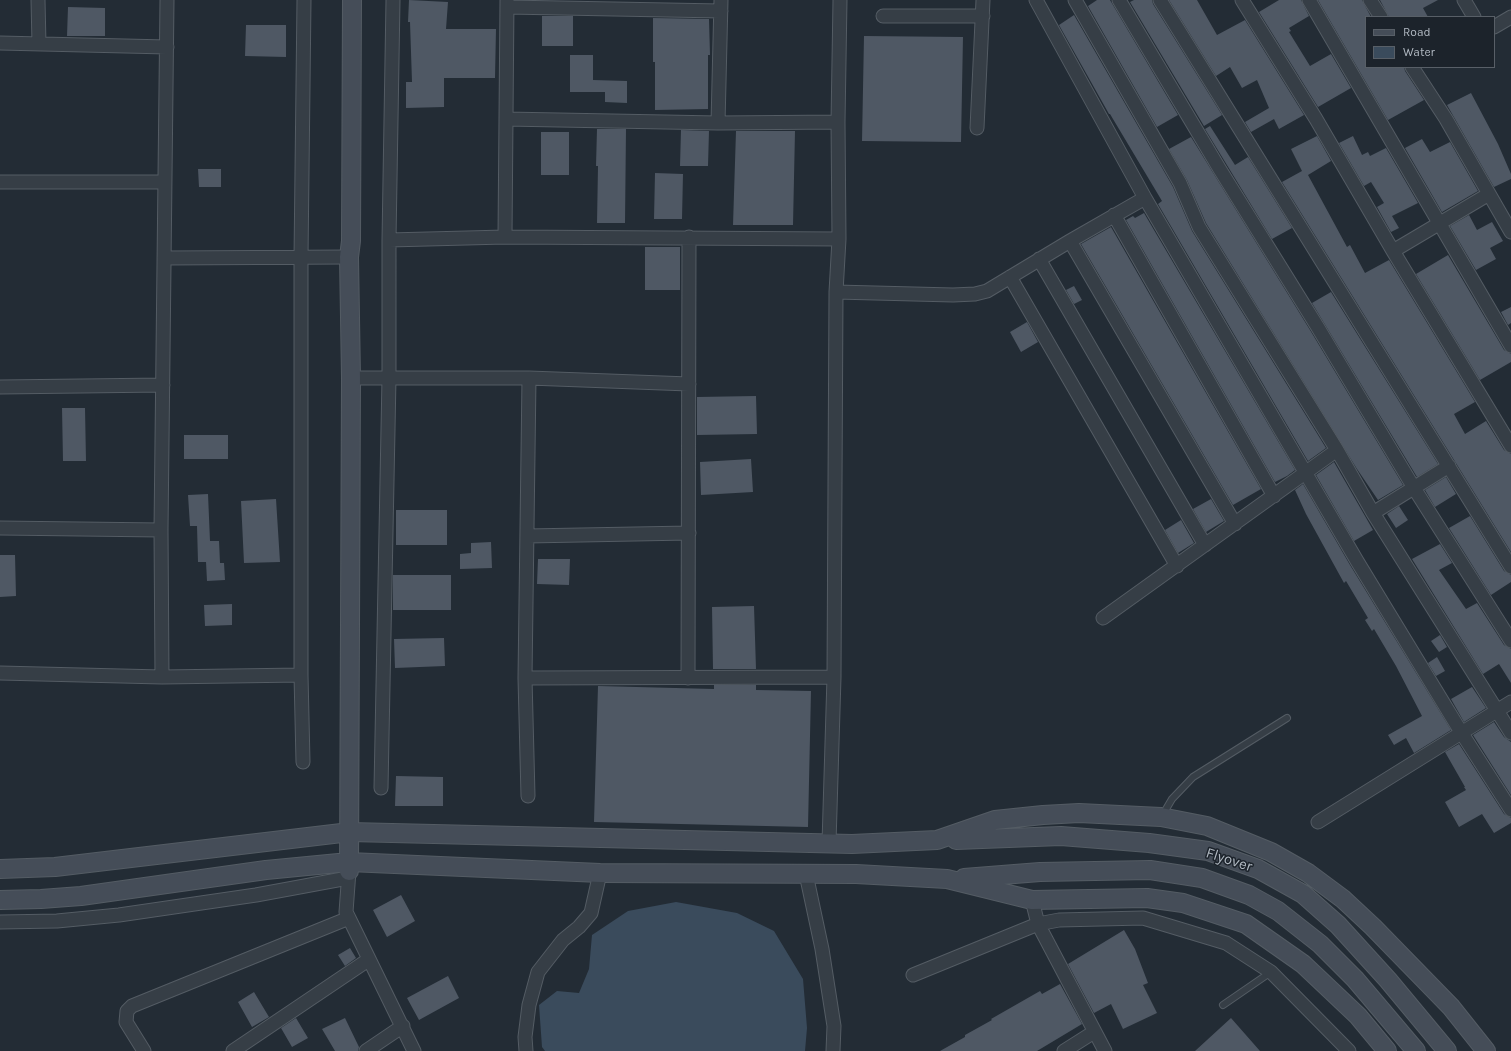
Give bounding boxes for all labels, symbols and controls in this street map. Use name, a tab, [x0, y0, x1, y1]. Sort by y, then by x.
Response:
legend	[1365, 16, 1495, 68]
text: Road	[1403, 25, 1431, 39]
text: Water	[1403, 45, 1435, 59]
street label: Flyover	[1203, 844, 1255, 876]

